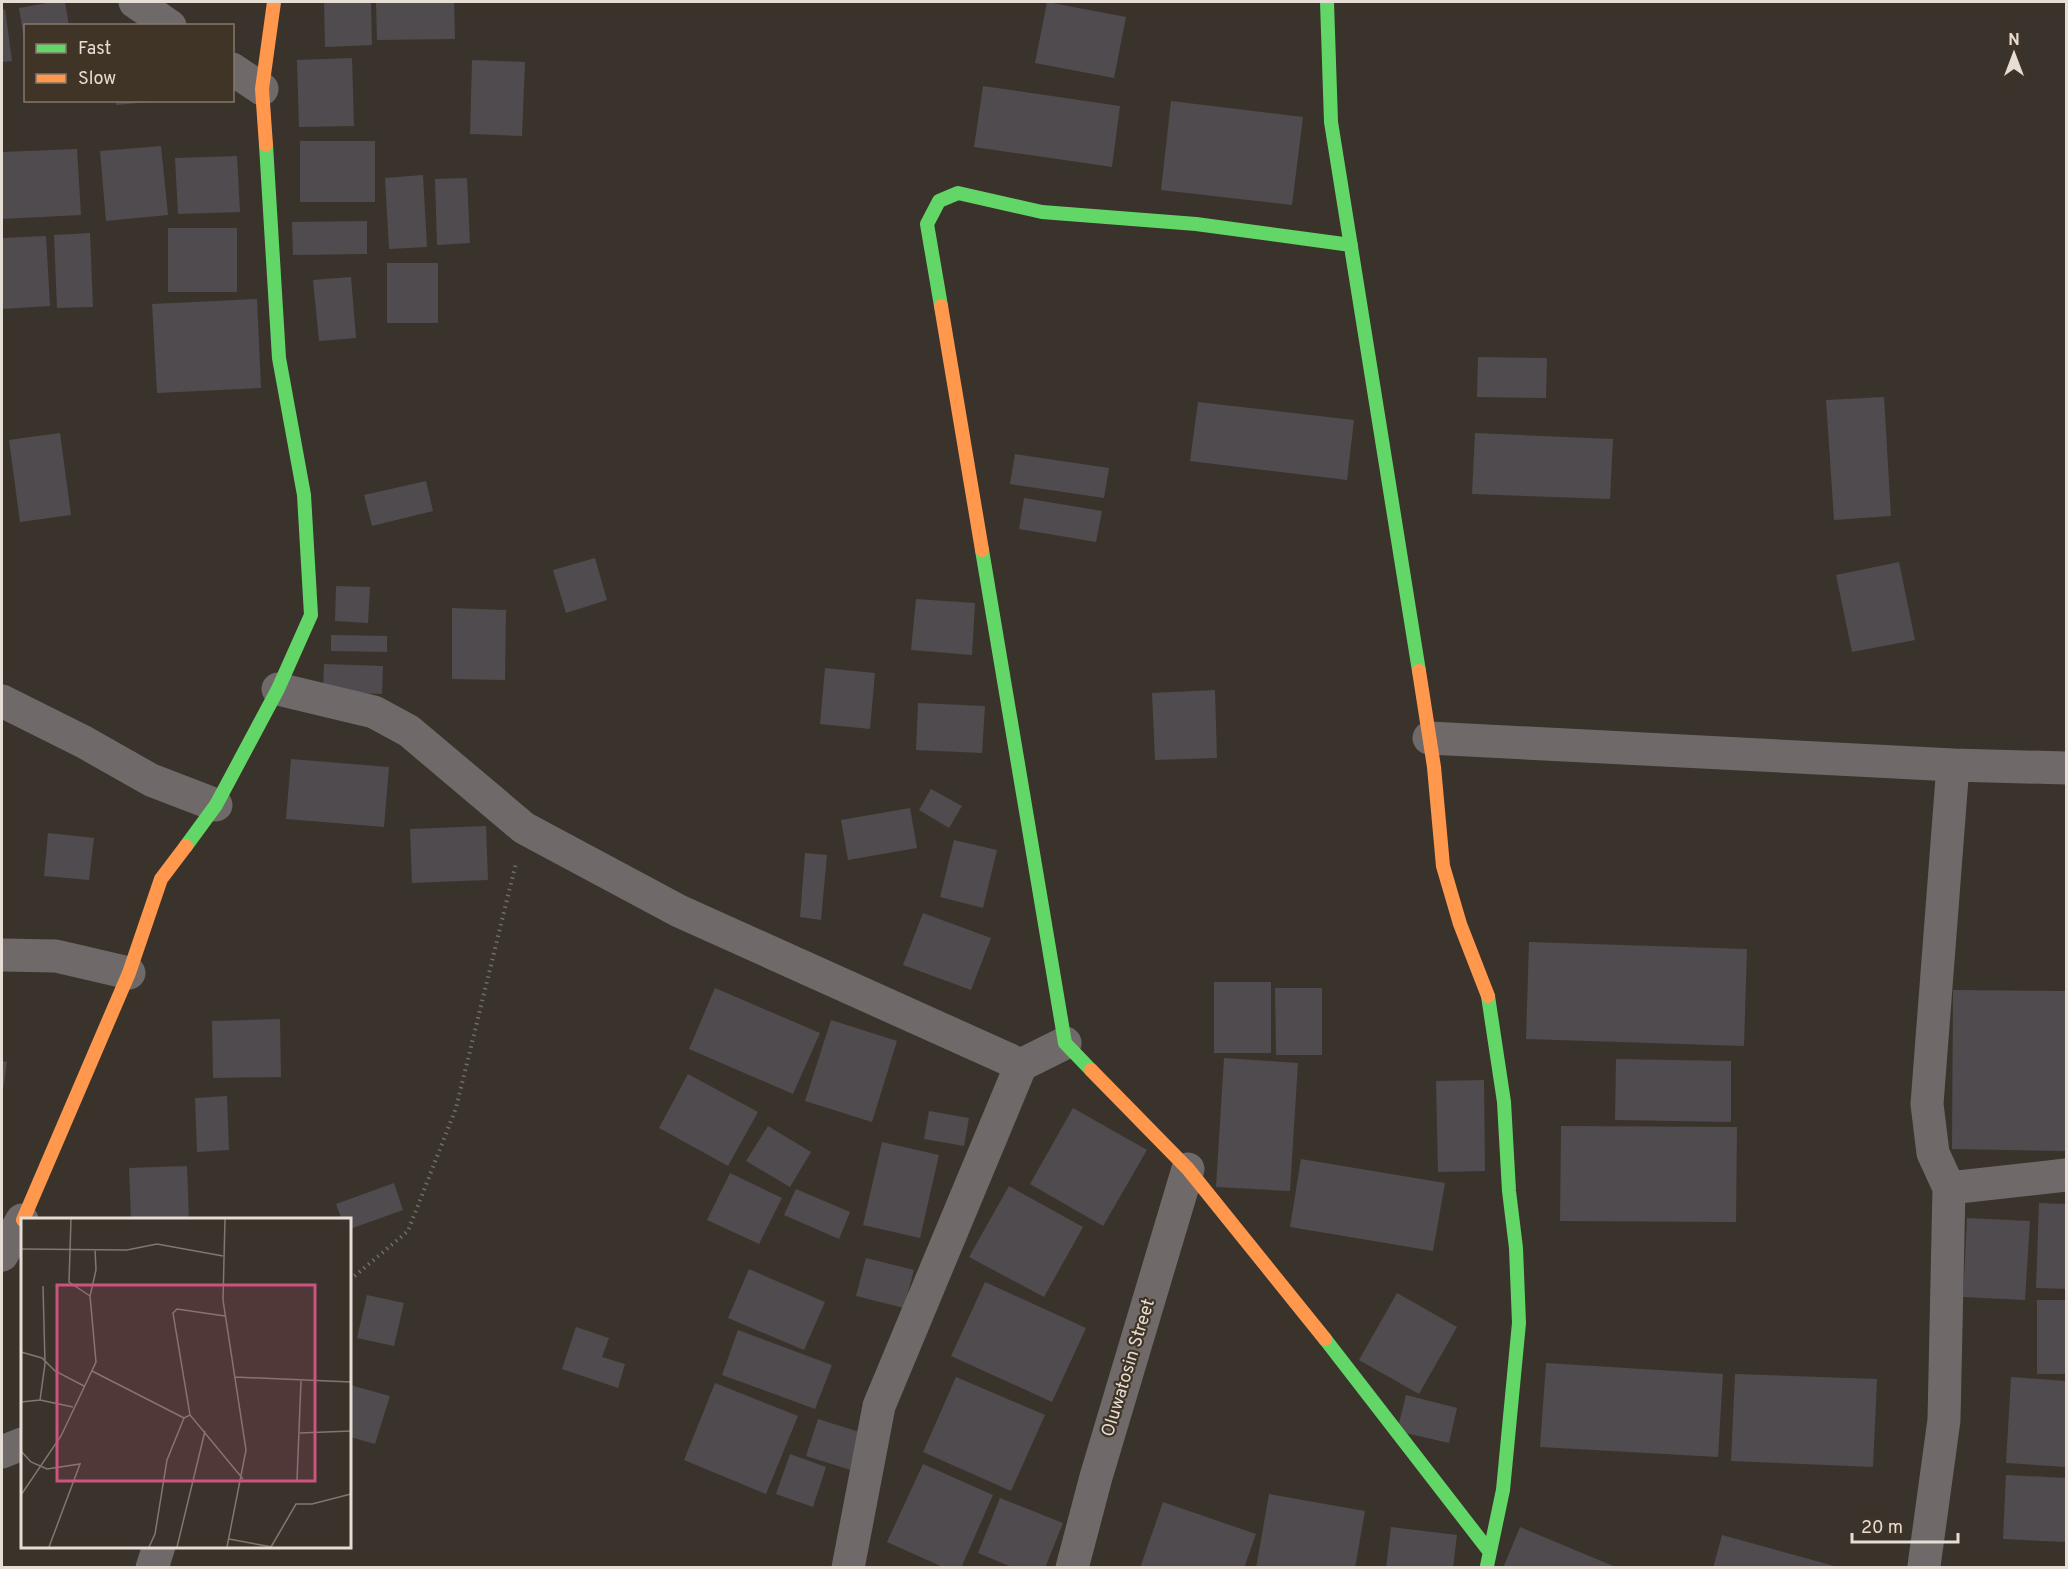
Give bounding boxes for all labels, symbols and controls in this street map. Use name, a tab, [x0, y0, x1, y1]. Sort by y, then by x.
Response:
legend	[24, 24, 234, 102]
north arrow	[1984, 24, 2044, 84]
text: N	[2008, 31, 2020, 51]
text: Fast	[78, 38, 111, 61]
text: Slow	[78, 68, 116, 91]
inset map	[21, 1218, 351, 1548]
street label: Oluwatosin Street	[1097, 1296, 1161, 1440]
scale bar	[1852, 1506, 1958, 1544]
text: 20 m	[1861, 1517, 1903, 1540]

